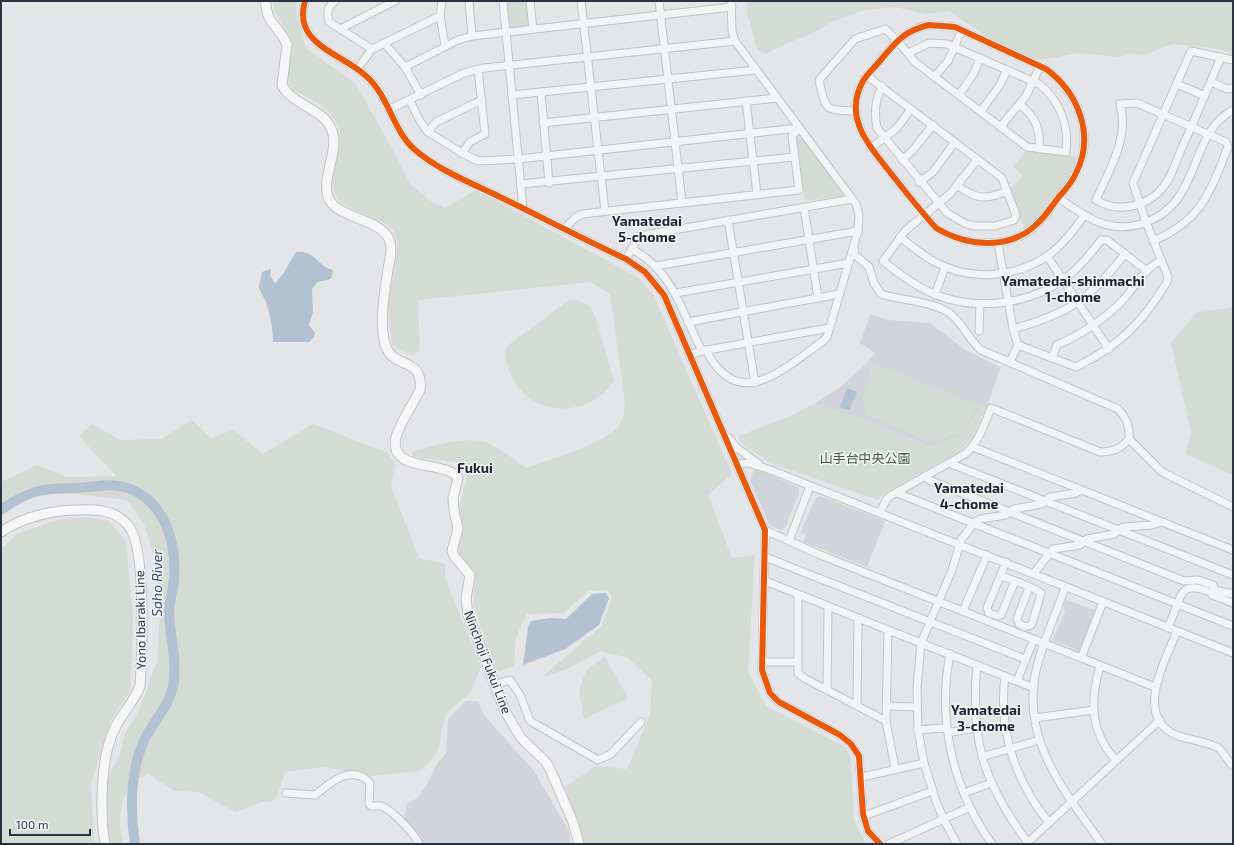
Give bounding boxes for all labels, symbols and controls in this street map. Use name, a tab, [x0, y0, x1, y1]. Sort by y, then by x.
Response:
district label: Yamatedai 5-chome	[612, 212, 682, 245]
district label: Yamatedai-shinmachi 1-chome	[1001, 272, 1145, 305]
park label: 山手台中央公園	[819, 450, 911, 466]
district label: Fukui	[457, 459, 493, 476]
district label: Yamatedai 4-chome	[934, 479, 1004, 512]
water label: Saho River	[148, 549, 165, 617]
street label: Yono Ibaraki Line	[131, 570, 149, 670]
street label: Ninchoji Fukui Line	[461, 608, 515, 716]
district label: Yamatedai 3-chome	[951, 701, 1021, 734]
scale bar	[10, 811, 90, 837]
text: 100 m	[16, 817, 48, 831]

